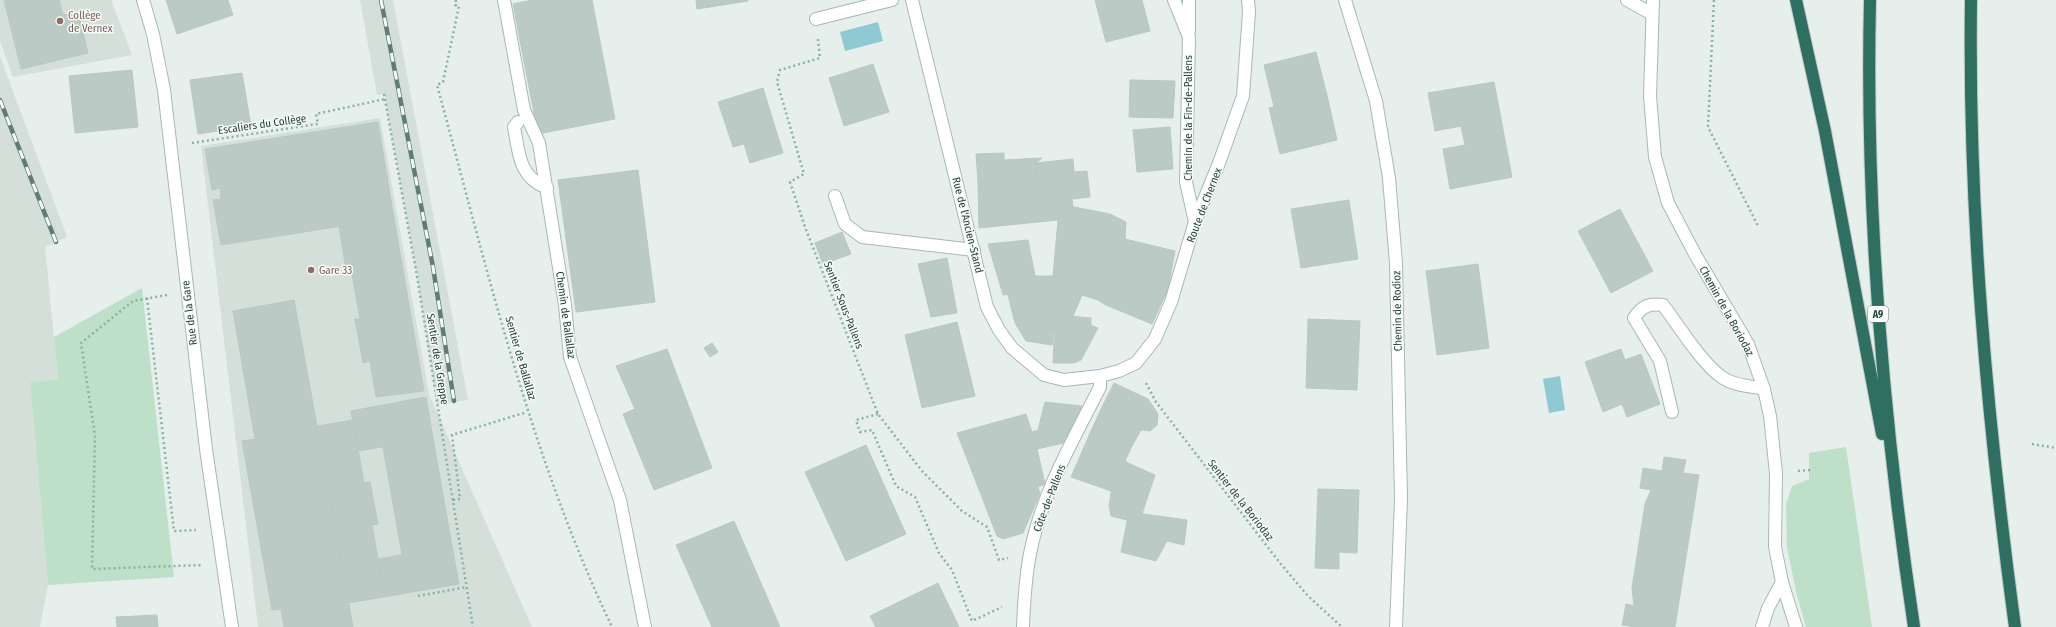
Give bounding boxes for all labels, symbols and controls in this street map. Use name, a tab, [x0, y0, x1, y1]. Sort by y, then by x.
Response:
place label: Collège de Vernex	[68, 9, 113, 35]
marker: Collège de Vernex	[55, 16, 65, 26]
street label: Chemin de la Fin-de-Pallens	[1182, 55, 1195, 181]
street label: Escaliers du Collège	[217, 112, 307, 137]
street label: Route de Chernex	[1184, 166, 1225, 244]
street label: Rue de l'Ancien-Stand	[949, 176, 986, 274]
street label: Sentier Sous-Pallens	[821, 260, 866, 351]
place label: Gare 33	[319, 264, 352, 277]
street label: Chemin de la Boriodaz	[1696, 264, 1757, 359]
marker: Gare 33	[306, 265, 316, 275]
street label: Chemin de Rodioz	[1390, 270, 1405, 351]
street label: Chemin de Ballallaz	[553, 271, 578, 360]
street label: Rue de la Gare	[179, 280, 200, 346]
road number: A9	[1868, 306, 1888, 322]
street label: Sentier de la Greppe	[424, 313, 451, 406]
street label: Sentier de Ballallaz	[502, 315, 539, 402]
street label: Sentier de la Boriodaz	[1205, 457, 1277, 544]
street label: Côte-de-Pallens	[1031, 462, 1068, 534]

